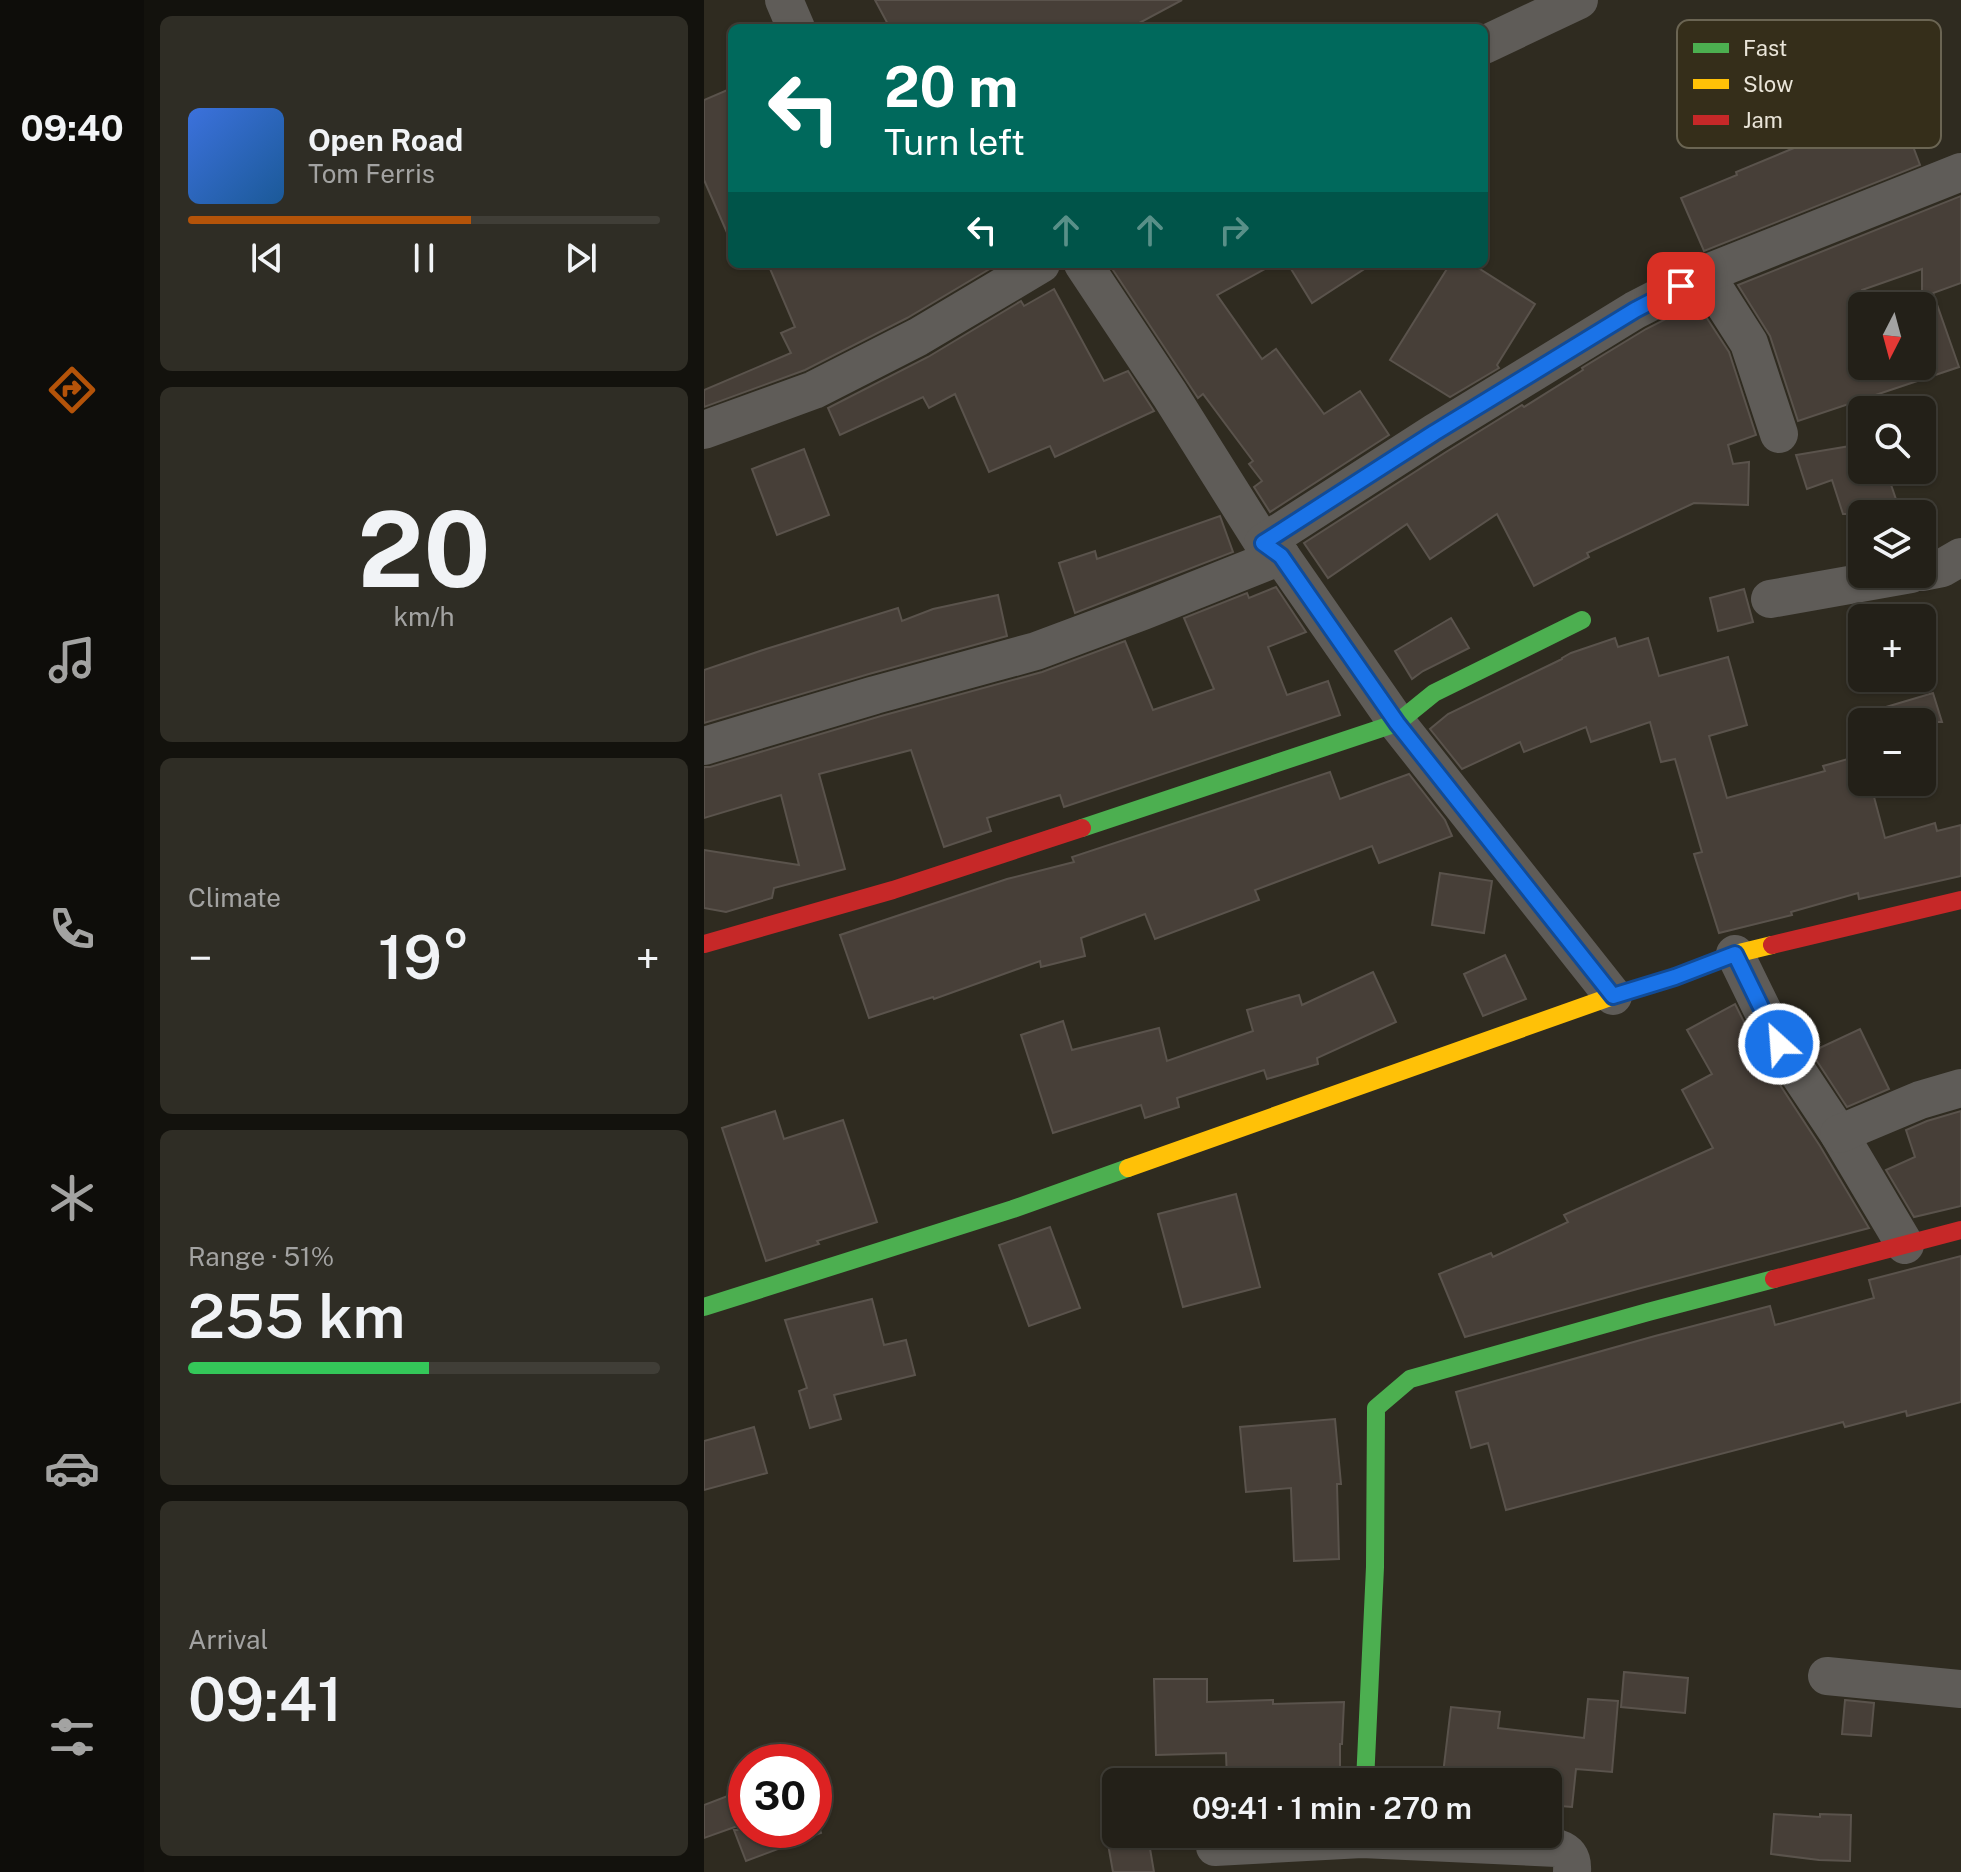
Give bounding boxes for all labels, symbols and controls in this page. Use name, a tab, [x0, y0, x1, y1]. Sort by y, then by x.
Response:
legend	[1677, 20, 1941, 148]
text: Fast	[1743, 35, 1787, 61]
text: 20 m	[884, 54, 1018, 120]
icon: left	[752, 56, 856, 160]
text: Slow	[1743, 71, 1793, 97]
text: 09:40	[20, 107, 124, 149]
text: Jam	[1743, 107, 1783, 133]
text: Turn left	[884, 121, 1025, 163]
text: Open Road	[308, 122, 463, 158]
text: Tom Ferris	[308, 158, 435, 189]
icon: left	[960, 208, 1004, 252]
icon: ahead	[1044, 208, 1088, 252]
icon: ahead	[1128, 208, 1172, 252]
icon: right	[1212, 208, 1256, 252]
icon: previous	[245, 236, 289, 280]
icon: pause	[402, 236, 446, 280]
icon: next	[559, 236, 603, 280]
pin	[1647, 252, 1715, 320]
icon: arrive	[1659, 264, 1703, 308]
north arrow	[1848, 292, 1936, 380]
map controls	[1848, 292, 1936, 796]
icon: directions	[44, 362, 100, 418]
button: search	[1848, 396, 1936, 484]
text: 20	[357, 488, 491, 610]
button: layers	[1848, 500, 1936, 588]
text: km/h	[393, 601, 455, 632]
button: +	[1848, 604, 1936, 692]
icon: music	[44, 632, 100, 688]
button: −	[1848, 708, 1936, 796]
text: Climate	[188, 882, 281, 913]
icon: phone	[44, 901, 100, 957]
text: 19°	[378, 922, 470, 993]
text: −	[188, 932, 212, 984]
text: +	[636, 932, 660, 984]
position arrow	[1737, 1002, 1821, 1086]
icon: climate	[44, 1170, 100, 1226]
text: Range · 51%	[188, 1241, 334, 1272]
text: 255 km	[188, 1281, 405, 1352]
icon: car	[44, 1440, 100, 1496]
text: Arrival	[188, 1624, 268, 1655]
text: 09:41	[188, 1664, 342, 1735]
icon: filters	[44, 1709, 100, 1765]
speed limit sign: 30	[728, 1744, 832, 1848]
text: 09:41 · 1 min · 270 m	[1192, 1790, 1472, 1826]

